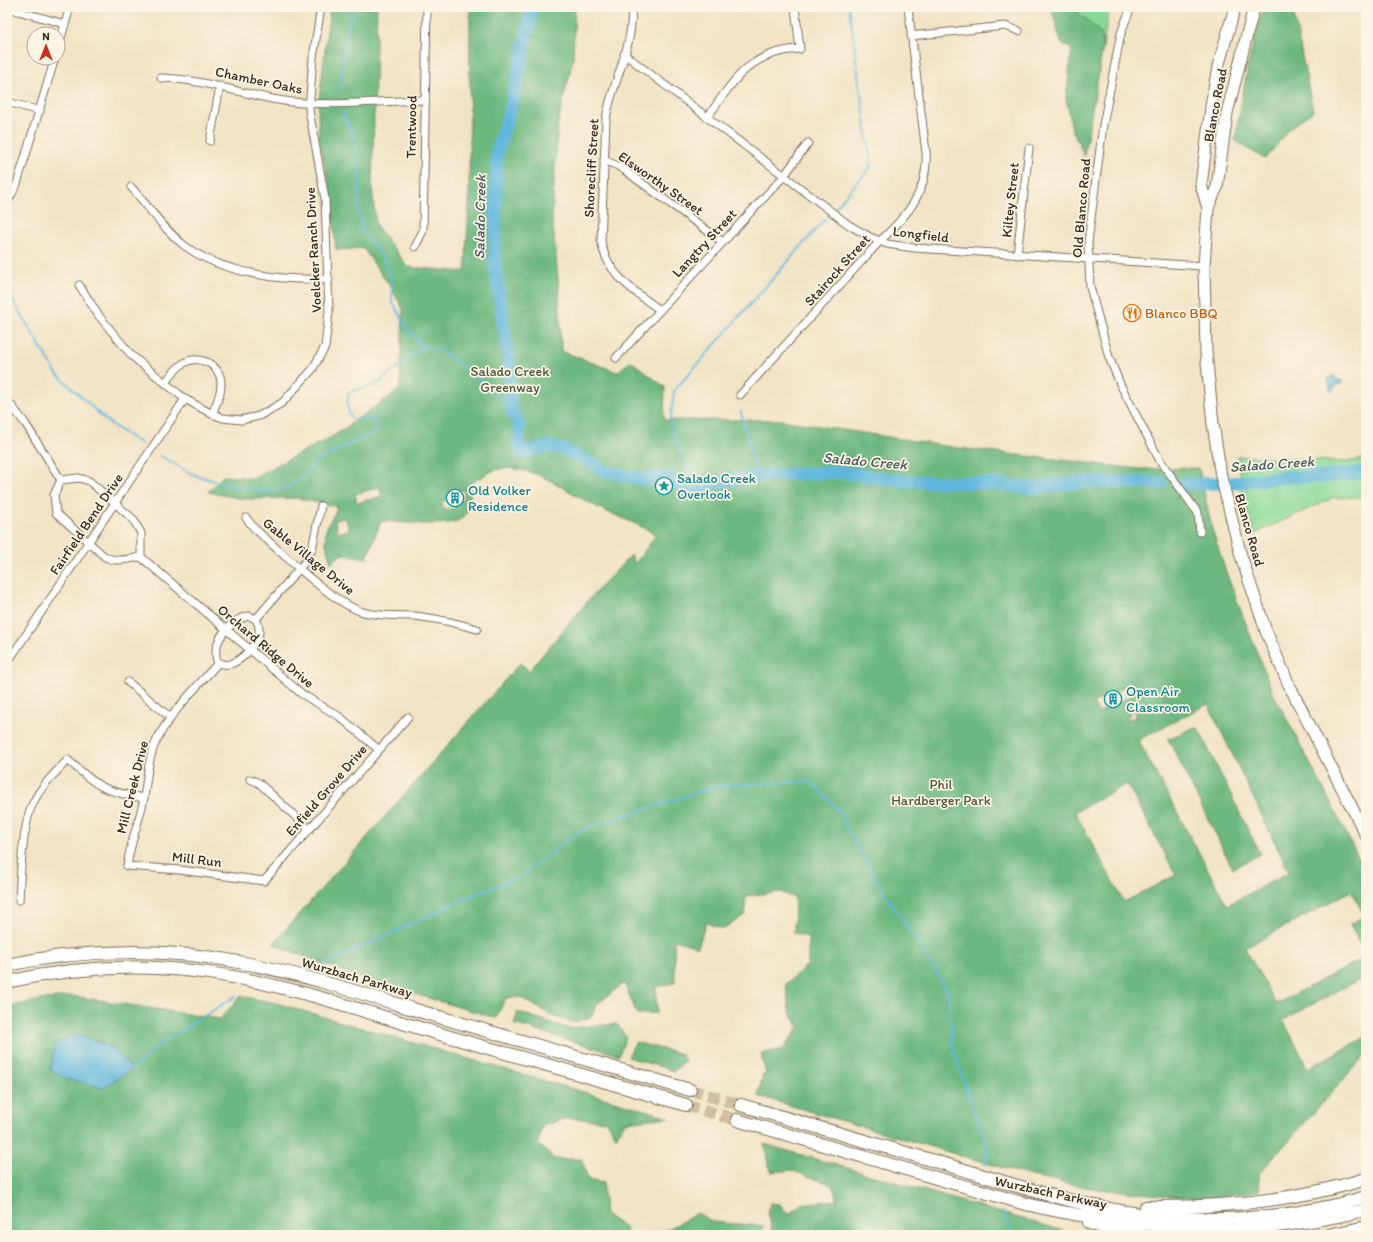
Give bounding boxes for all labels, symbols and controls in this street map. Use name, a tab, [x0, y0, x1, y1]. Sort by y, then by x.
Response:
north arrow	[26, 26, 66, 66]
text: N	[42, 30, 50, 43]
street label: Chamber Oaks	[214, 63, 304, 98]
street label: Blanco Road	[1200, 66, 1231, 144]
street label: Trentwood	[402, 95, 421, 159]
street label: Shorecliff Street	[580, 118, 603, 218]
street label: Elsworthy Street	[615, 148, 706, 219]
street label: Old Blanco Road	[1069, 157, 1094, 259]
street label: Kiltey Street	[998, 162, 1023, 238]
water label: Salado Creek	[470, 173, 490, 259]
street label: Voelcker Ranch Drive	[302, 186, 325, 313]
street label: Langtry Street	[668, 206, 740, 281]
street label: Longfield	[892, 223, 950, 246]
street label: Stairock Street	[801, 231, 874, 310]
restaurant icon: Blanco BBQ	[1122, 303, 1142, 323]
place label: Blanco BBQ	[1145, 305, 1218, 322]
park label: Salado Creek Greenway	[471, 363, 550, 396]
water label: Salado Creek	[822, 448, 909, 474]
water label: Salado Creek	[1229, 452, 1316, 476]
street label: Fairfield Bend Drive	[46, 470, 127, 578]
place label: Salado Creek Overlook	[677, 470, 757, 503]
place icon: Salado Creek Overlook	[654, 476, 674, 496]
place label: Old Volker Residence	[468, 482, 531, 515]
building icon: Old Volker Residence	[445, 488, 465, 508]
street label: Blanco Road	[1231, 492, 1268, 569]
street label: Gable Village Drive	[259, 514, 358, 599]
street label: Orchard Ridge Drive	[214, 601, 318, 692]
place label: Open Air Classroom	[1126, 683, 1191, 716]
building icon: Open Air Classroom	[1103, 689, 1123, 709]
street label: Mill Creek Drive	[113, 739, 152, 835]
street label: Enfield Grove Drive	[282, 741, 371, 840]
park label: Phil Hardberger Park	[891, 776, 991, 809]
street label: Mill Run	[171, 848, 223, 871]
street label: Wurzbach Parkway	[300, 954, 414, 1001]
street label: Wurzbach Parkway	[993, 1172, 1109, 1213]

